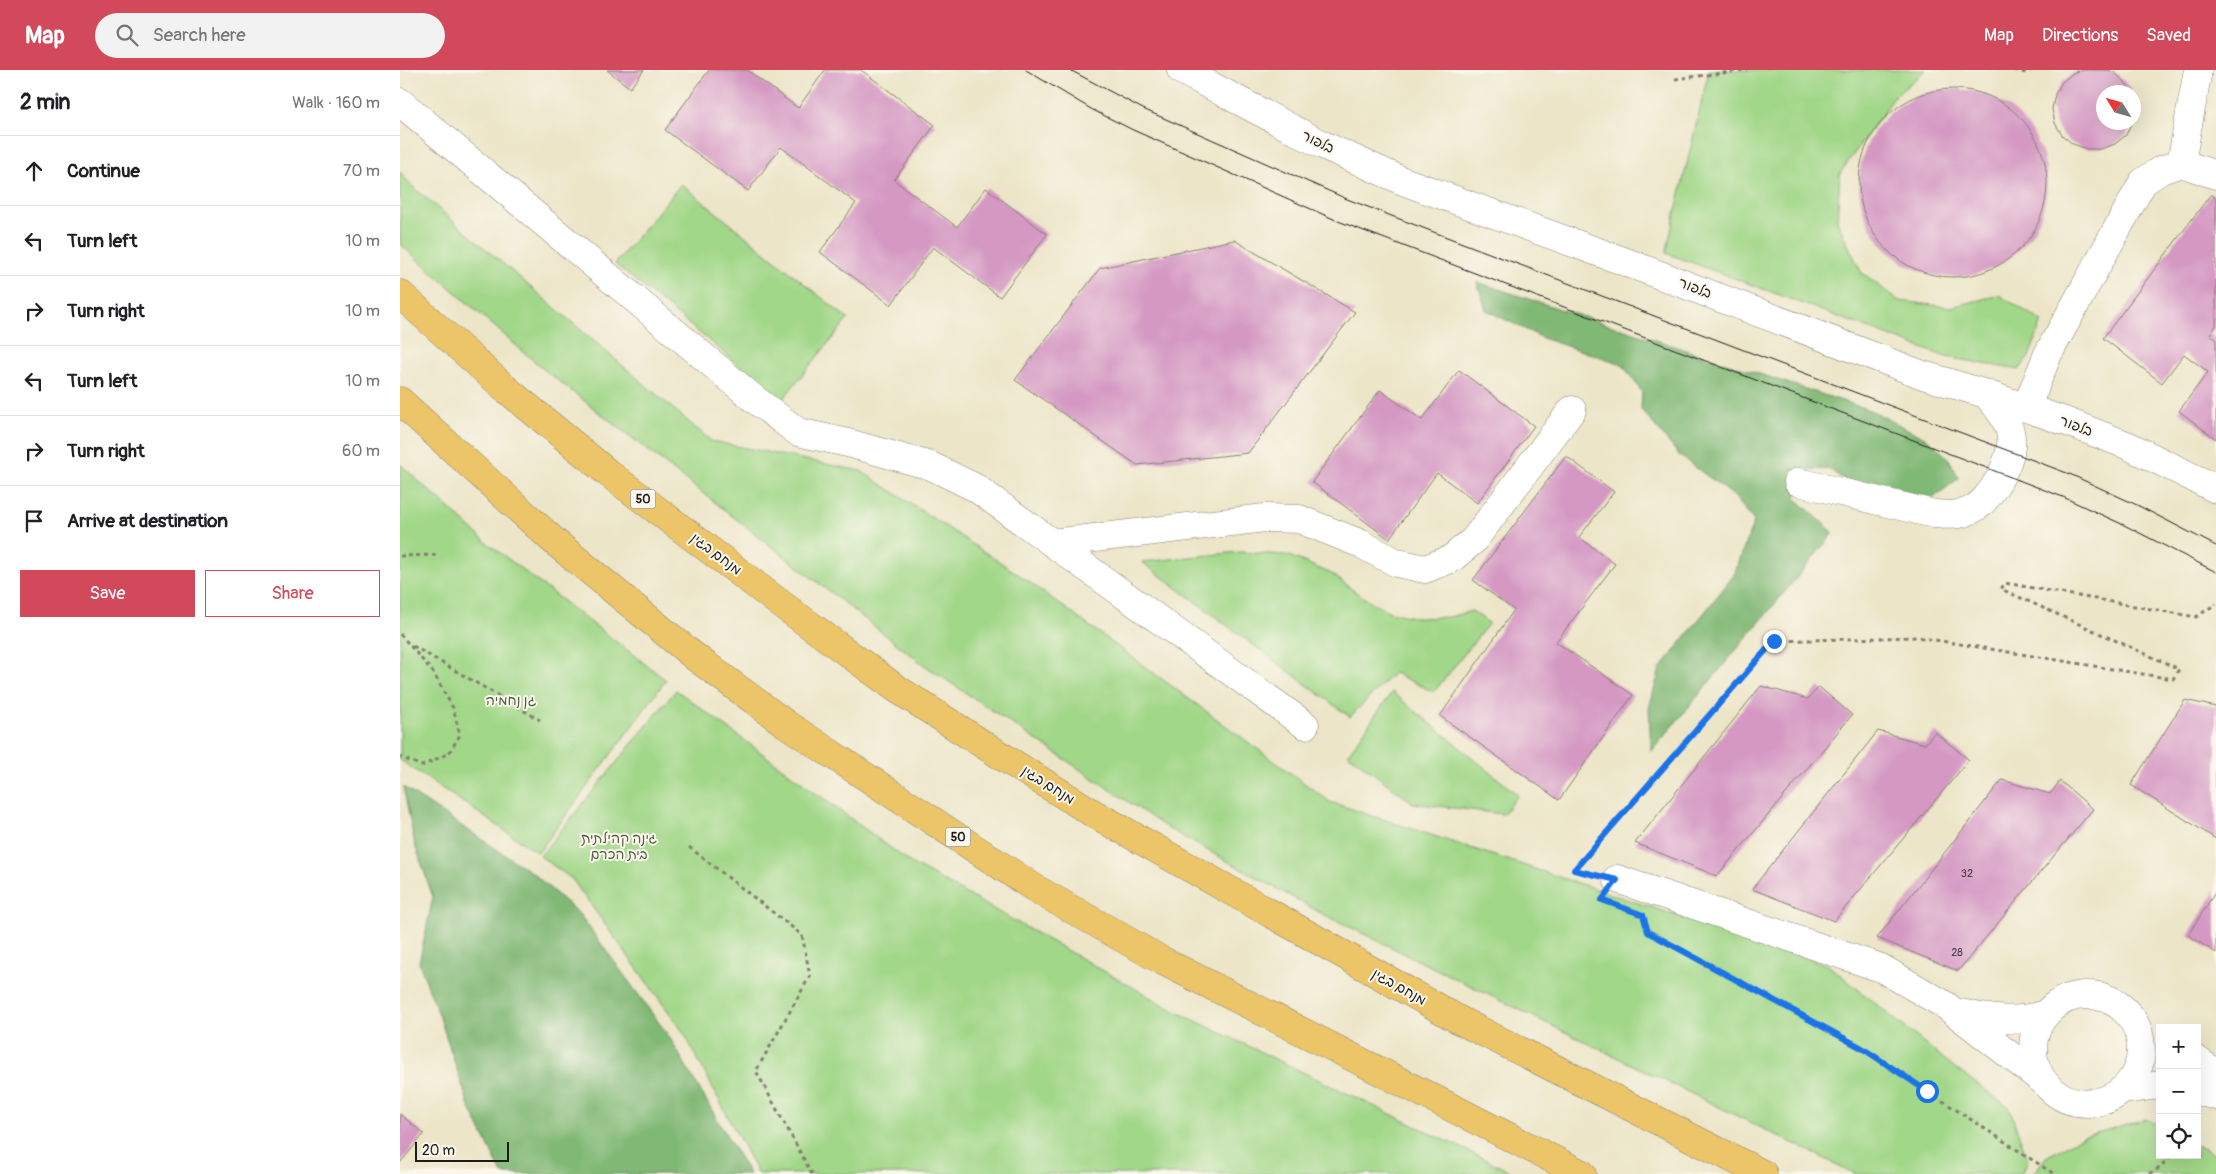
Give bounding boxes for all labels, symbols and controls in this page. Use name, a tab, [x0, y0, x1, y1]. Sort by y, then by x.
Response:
search box	[95, 13, 445, 58]
text: Map	[25, 21, 65, 50]
icon: search	[113, 21, 141, 49]
text: Search here	[153, 23, 246, 47]
text: Map	[1984, 24, 2014, 47]
text: Directions	[2042, 24, 2118, 47]
text: Saved	[2146, 24, 2191, 47]
north arrow	[2096, 85, 2141, 130]
text: 2 min	[20, 89, 70, 116]
text: Walk · 160 m	[292, 93, 380, 113]
street label: בלפור	[1299, 127, 1337, 157]
icon: ahead	[20, 157, 48, 185]
text: Continue	[67, 159, 140, 183]
text: 70 m	[343, 161, 380, 181]
icon: left	[20, 227, 48, 255]
text: Turn left	[67, 229, 137, 253]
text: 10 m	[345, 231, 380, 251]
street label: בלפור	[1676, 274, 1714, 302]
icon: right	[20, 297, 48, 325]
text: Turn right	[67, 299, 145, 323]
text: 10 m	[345, 301, 380, 321]
icon: left	[20, 367, 48, 395]
text: Turn left	[67, 369, 137, 393]
text: 10 m	[345, 371, 380, 391]
street label: בלפור	[2057, 412, 2095, 440]
icon: right	[20, 437, 48, 465]
text: Turn right	[67, 439, 145, 463]
text: 60 m	[342, 441, 380, 461]
road number: 50	[630, 489, 656, 508]
icon: arrive	[20, 507, 48, 535]
text: Arrive at destination	[67, 509, 228, 533]
street label: מנחם בגין	[687, 529, 745, 579]
button: Save	[20, 570, 195, 617]
button: Share	[205, 570, 380, 617]
route end	[1763, 630, 1786, 653]
park label: גן נחמיה	[486, 692, 537, 709]
street label: מנחם בגין	[1018, 762, 1078, 808]
road number: 50	[946, 828, 970, 846]
park label: גינה קהילתית בית הכרם	[581, 830, 657, 863]
house number: 32	[1961, 867, 1973, 880]
house number: 28	[1951, 946, 1963, 959]
street label: מנחם בגין	[1369, 965, 1429, 1009]
map controls	[2156, 1024, 2201, 1159]
button: +	[2156, 1024, 2201, 1069]
button: −	[2156, 1069, 2201, 1114]
route start	[1916, 1080, 1939, 1103]
button: locate	[2156, 1114, 2201, 1159]
scale bar	[415, 1139, 509, 1162]
text: 20 m	[422, 1142, 455, 1159]

